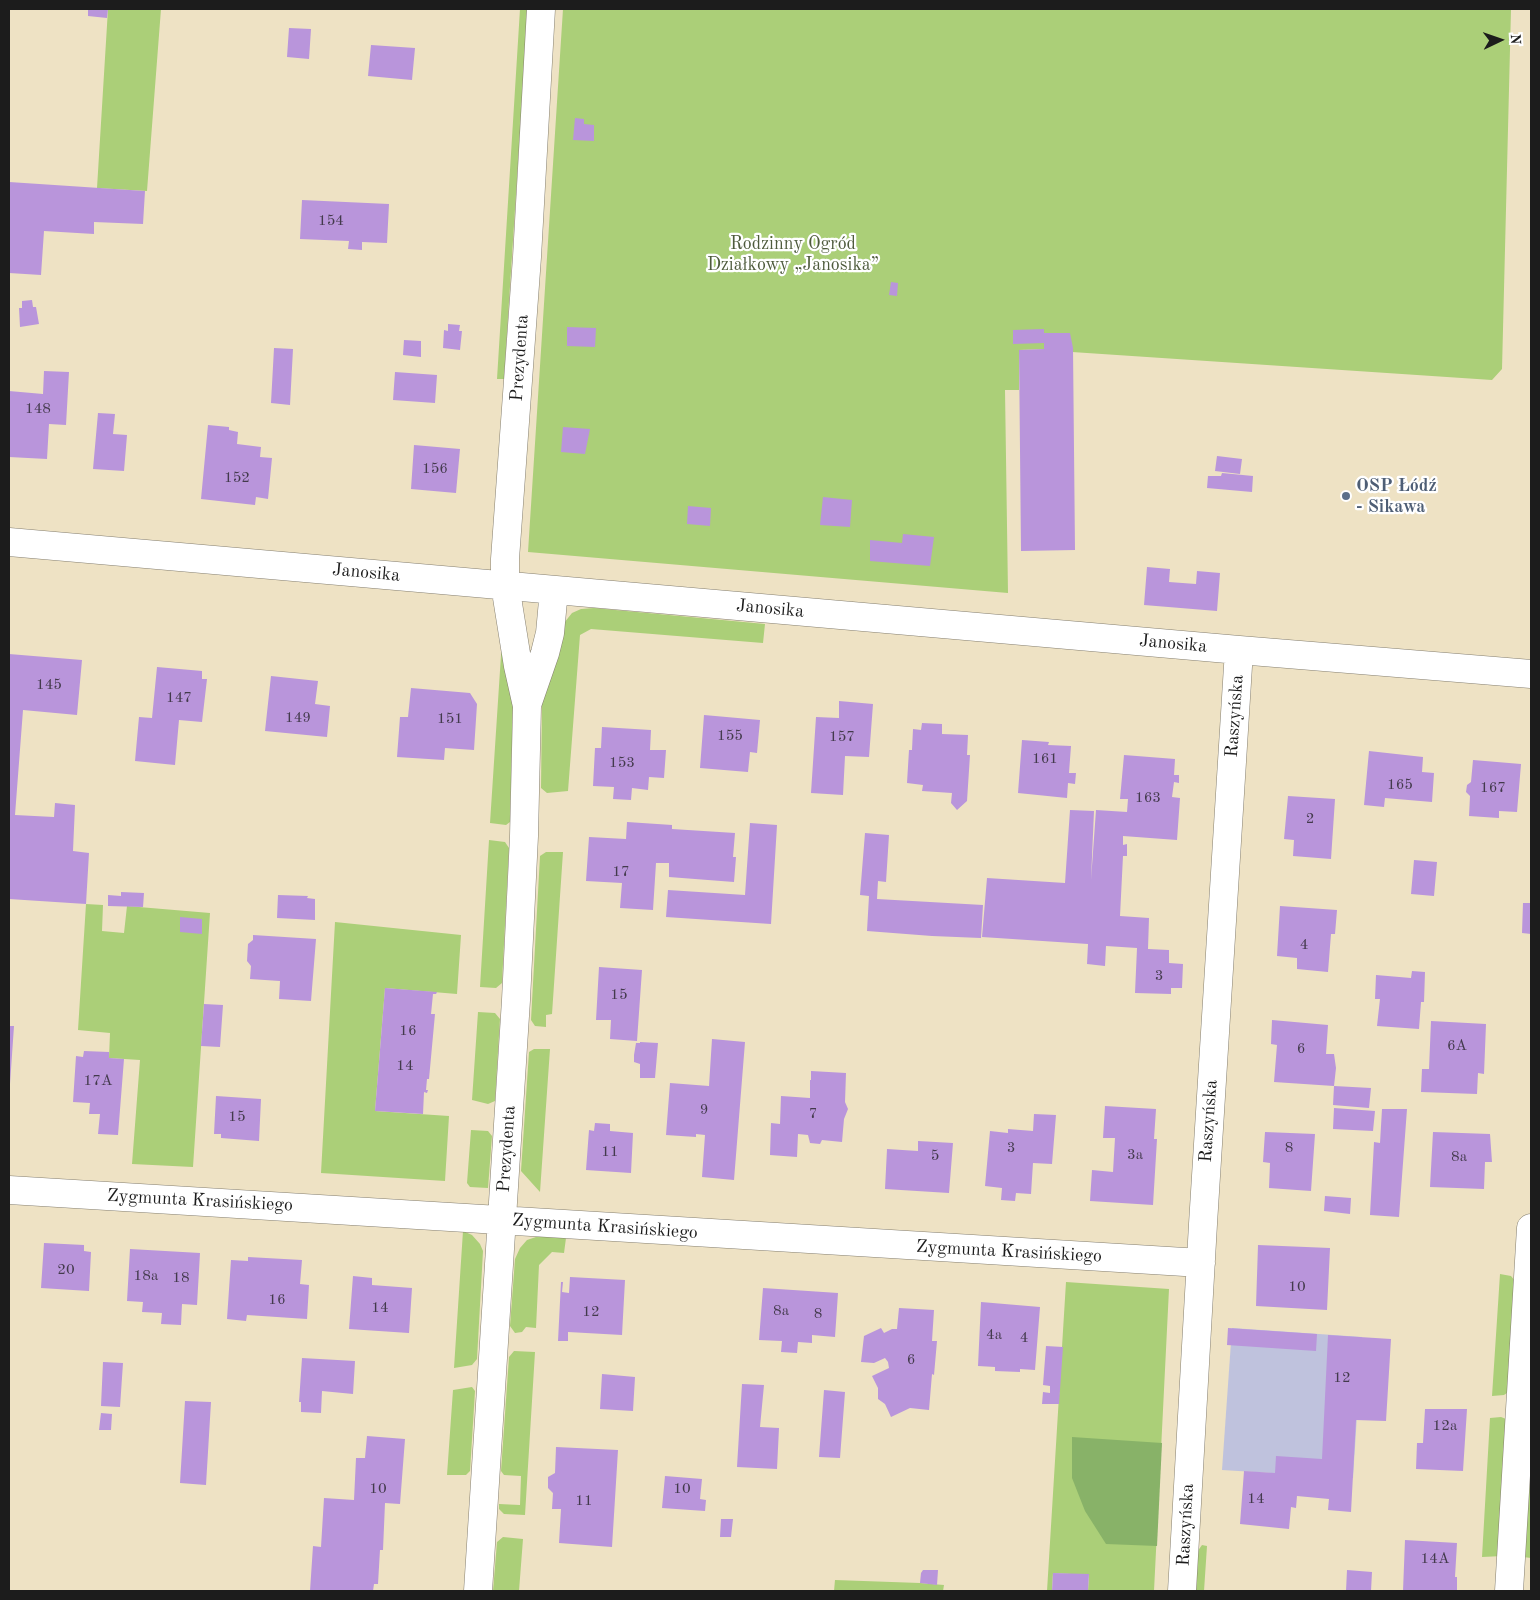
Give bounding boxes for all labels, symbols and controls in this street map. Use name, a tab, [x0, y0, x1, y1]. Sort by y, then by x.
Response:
north arrow	[1475, 15, 1525, 65]
text: N	[1508, 33, 1522, 45]
house number: 154	[318, 212, 344, 230]
park label: Rodzinny Ogród Działkowy „Janosika”	[707, 233, 879, 276]
street label: Prezydenta	[506, 314, 534, 402]
house number: 148	[25, 400, 51, 418]
house number: 156	[422, 460, 448, 478]
house number: 152	[224, 469, 250, 487]
place label: OSP Łódź - Sikawa	[1356, 475, 1437, 518]
marker: OSP Łódź - Sikawa	[1340, 490, 1352, 502]
street label: Janosika	[331, 559, 401, 587]
street label: Janosika	[735, 595, 805, 623]
street label: Janosika	[1138, 630, 1208, 658]
street label: Raszyńska	[1221, 674, 1249, 758]
house number: 145	[36, 676, 62, 694]
house number: 147	[166, 689, 192, 707]
house number: 149	[285, 709, 311, 727]
house number: 151	[437, 710, 463, 728]
house number: 155	[717, 727, 743, 745]
house number: 157	[829, 728, 855, 746]
house number: 161	[1032, 750, 1058, 768]
house number: 153	[609, 754, 635, 772]
house number: 165	[1387, 776, 1413, 794]
house number: 167	[1480, 779, 1506, 797]
house number: 163	[1135, 789, 1161, 807]
house number: 2	[1306, 810, 1314, 828]
house number: 17	[612, 863, 630, 881]
house number: 4	[1300, 936, 1308, 954]
house number: 3	[1155, 967, 1163, 985]
house number: 15	[610, 986, 628, 1004]
house number: 16	[399, 1022, 417, 1040]
house number: 6A	[1447, 1037, 1467, 1055]
house number: 6	[1297, 1040, 1305, 1058]
house number: 14	[396, 1057, 414, 1075]
house number: 17A	[84, 1072, 112, 1090]
street label: Raszyńska	[1195, 1079, 1223, 1163]
house number: 9	[700, 1101, 708, 1119]
street label: Prezydenta	[493, 1105, 521, 1193]
house number: 7	[809, 1105, 817, 1123]
house number: 15	[228, 1108, 246, 1126]
house number: 3	[1007, 1139, 1015, 1157]
house number: 8	[1285, 1139, 1293, 1157]
house number: 11	[601, 1143, 619, 1161]
house number: 3a	[1127, 1146, 1143, 1164]
house number: 5	[931, 1147, 939, 1165]
house number: 8a	[1451, 1148, 1467, 1166]
street label: Zygmunta Krasińskiego	[107, 1185, 293, 1217]
street label: Zygmunta Krasińskiego	[511, 1210, 699, 1244]
street label: Zygmunta Krasińskiego	[916, 1236, 1102, 1268]
house number: 20	[57, 1261, 75, 1279]
house number: 18a	[134, 1267, 158, 1285]
house number: 18	[172, 1269, 190, 1287]
house number: 10	[1288, 1278, 1306, 1296]
house number: 16	[268, 1291, 286, 1309]
house number: 14	[371, 1299, 389, 1317]
house number: 8a	[773, 1302, 789, 1320]
house number: 12	[582, 1303, 600, 1321]
house number: 8	[814, 1305, 822, 1323]
house number: 4a	[986, 1326, 1002, 1344]
house number: 4	[1020, 1329, 1028, 1347]
house number: 6	[907, 1351, 915, 1369]
house number: 12	[1333, 1369, 1351, 1387]
house number: 12a	[1433, 1417, 1457, 1435]
house number: 10	[369, 1480, 387, 1498]
house number: 10	[673, 1480, 691, 1498]
street label: Raszyńska	[1173, 1483, 1199, 1567]
house number: 14	[1247, 1490, 1265, 1508]
house number: 11	[575, 1492, 593, 1510]
house number: 14A	[1421, 1550, 1449, 1568]

